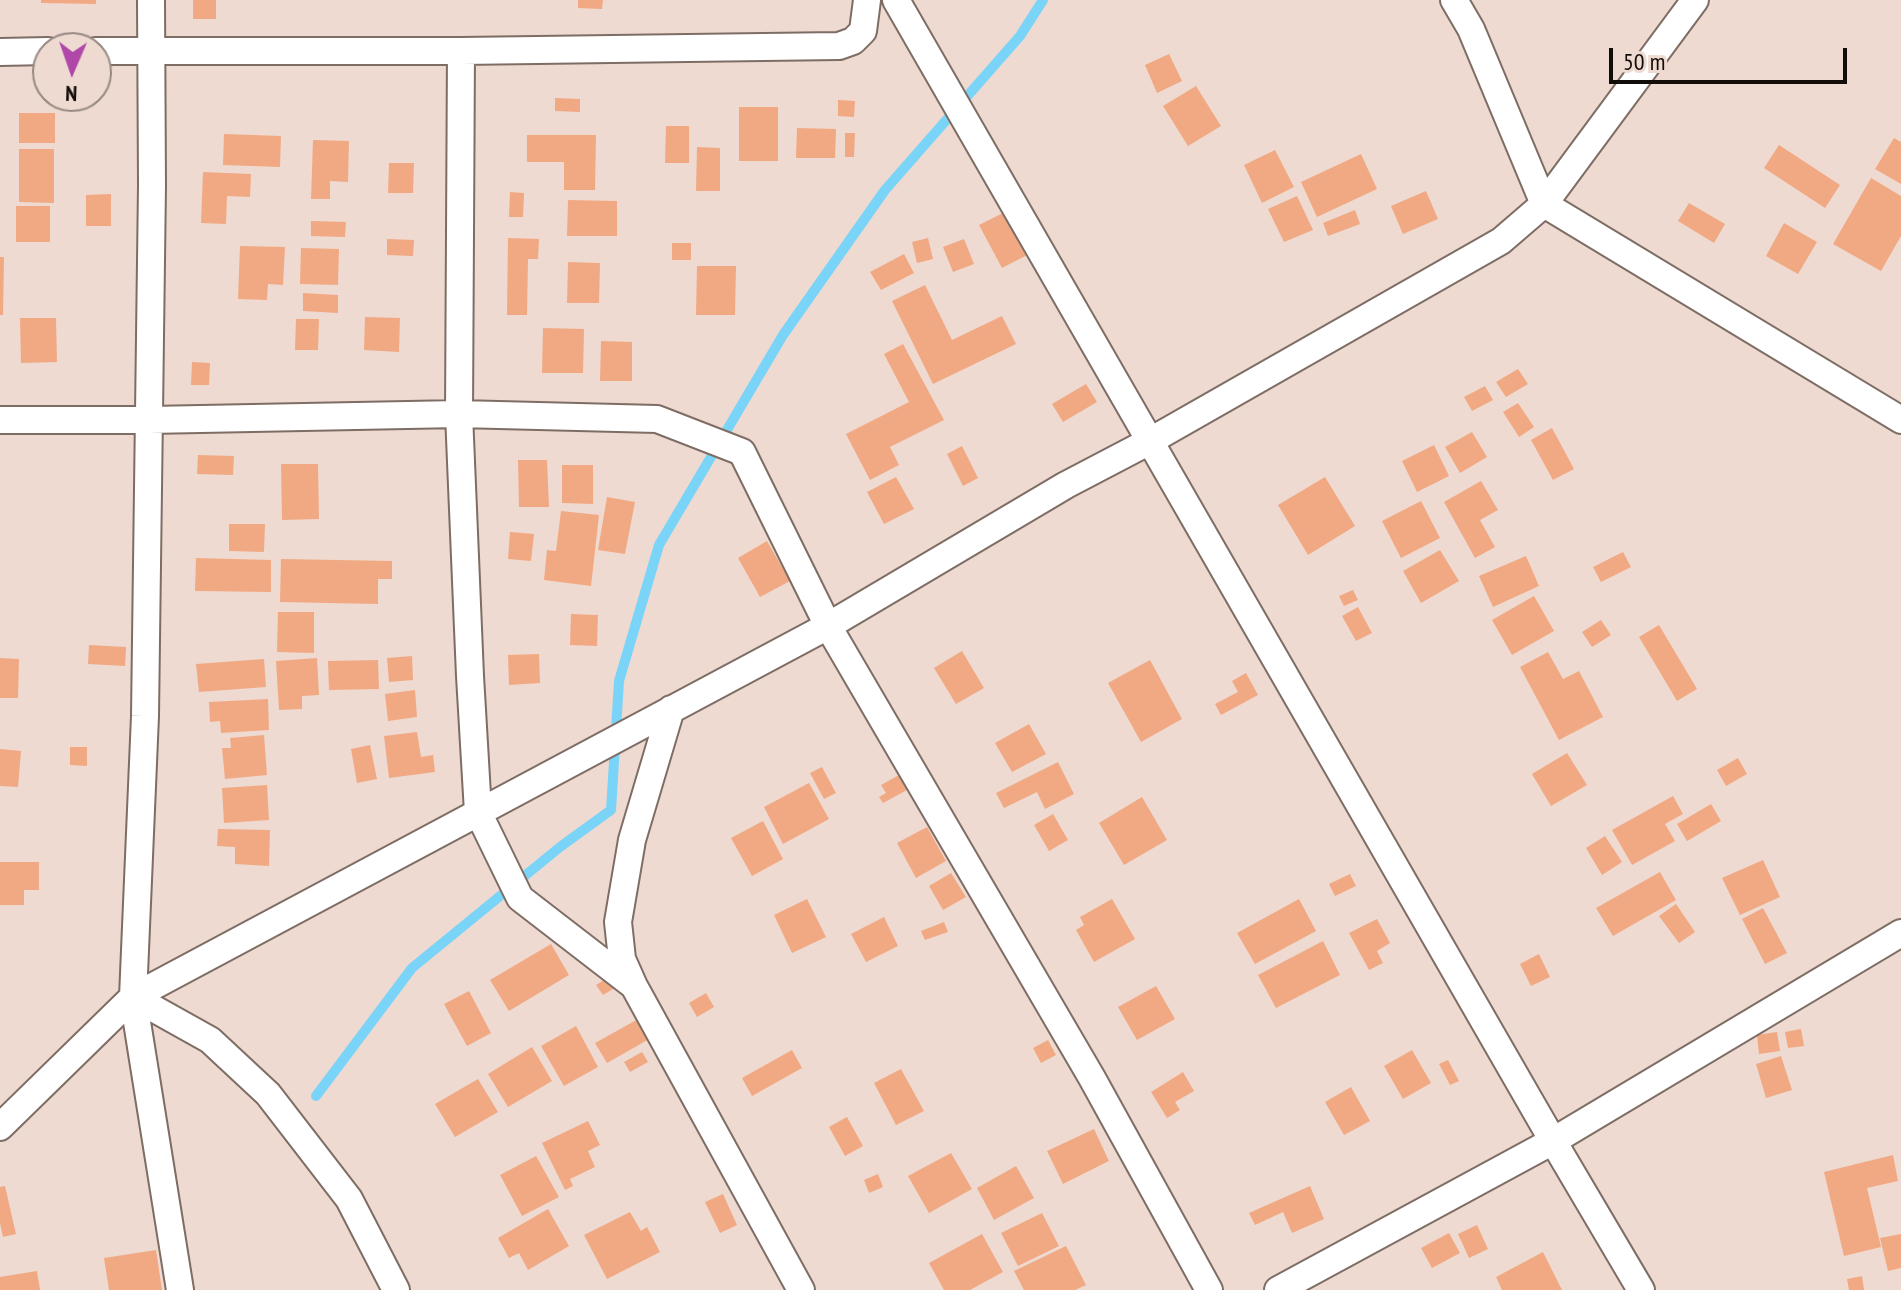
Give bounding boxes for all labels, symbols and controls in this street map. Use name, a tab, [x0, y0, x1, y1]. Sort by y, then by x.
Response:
north arrow	[32, 32, 112, 112]
scale bar	[1613, 32, 1851, 82]
text: 50 m	[1623, 46, 1665, 77]
text: N	[65, 80, 78, 108]

